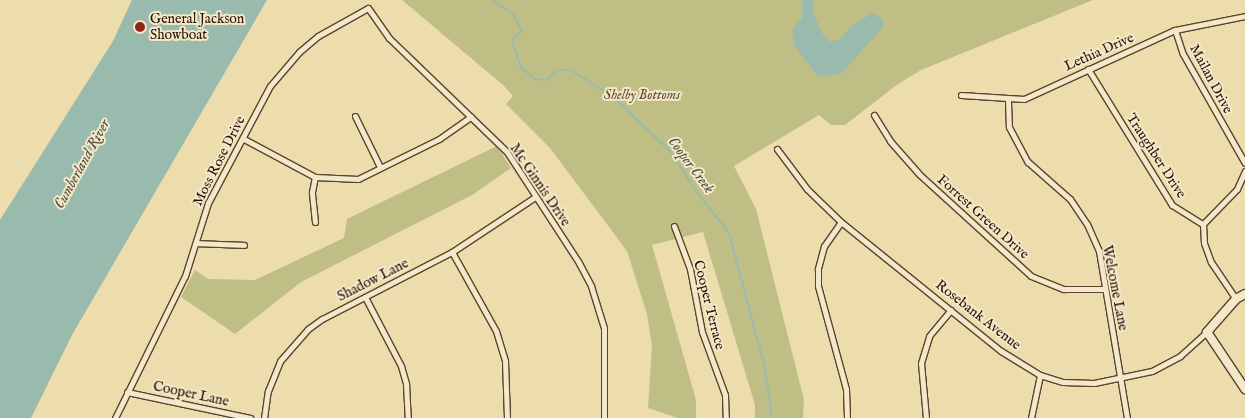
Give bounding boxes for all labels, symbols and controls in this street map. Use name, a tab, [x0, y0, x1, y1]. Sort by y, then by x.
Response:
place label: General Jackson Showboat	[150, 11, 244, 44]
marker: General Jackson Showboat	[134, 21, 146, 33]
street label: Lethia Drive	[1062, 29, 1136, 75]
street label: Mailan Drive	[1186, 42, 1236, 116]
park label: Shelby Bottoms	[604, 87, 680, 103]
street label: Traughber Drive	[1122, 111, 1190, 201]
street label: Moss Rose Drive	[189, 113, 249, 209]
water label: Cumberland River	[50, 116, 114, 212]
water label: Cooper Creek	[664, 133, 718, 197]
street label: Mc Ginnis Drive	[506, 140, 574, 230]
street label: Forrest Green Drive	[934, 171, 1032, 263]
street label: Welcome Lane	[1098, 244, 1132, 332]
street label: Shadow Lane	[335, 255, 411, 305]
street label: Cooper Terrace	[690, 259, 728, 351]
street label: Rosebank Avenue	[932, 276, 1024, 354]
street label: Cooper Lane	[151, 378, 231, 410]

